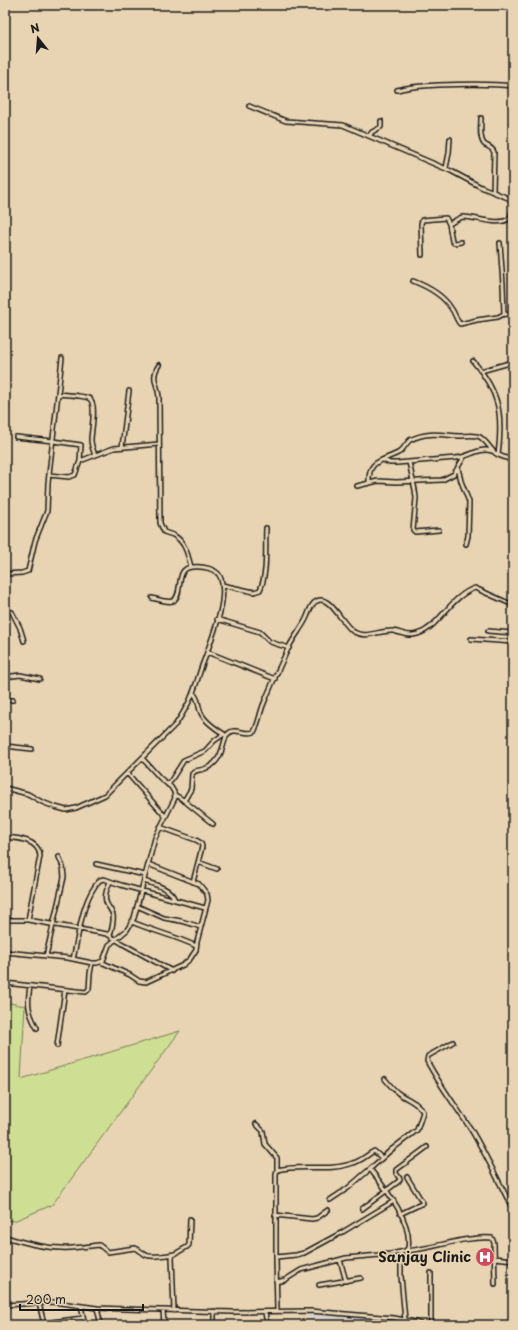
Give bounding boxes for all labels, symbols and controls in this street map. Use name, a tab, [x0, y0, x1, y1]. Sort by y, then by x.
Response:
north arrow	[18, 18, 58, 58]
text: N	[28, 18, 42, 37]
place label: Sanjay Clinic	[378, 1246, 471, 1267]
hospital icon: Sanjay Clinic	[474, 1246, 496, 1268]
scale bar	[20, 1286, 143, 1312]
text: 200 m	[26, 1290, 66, 1308]

